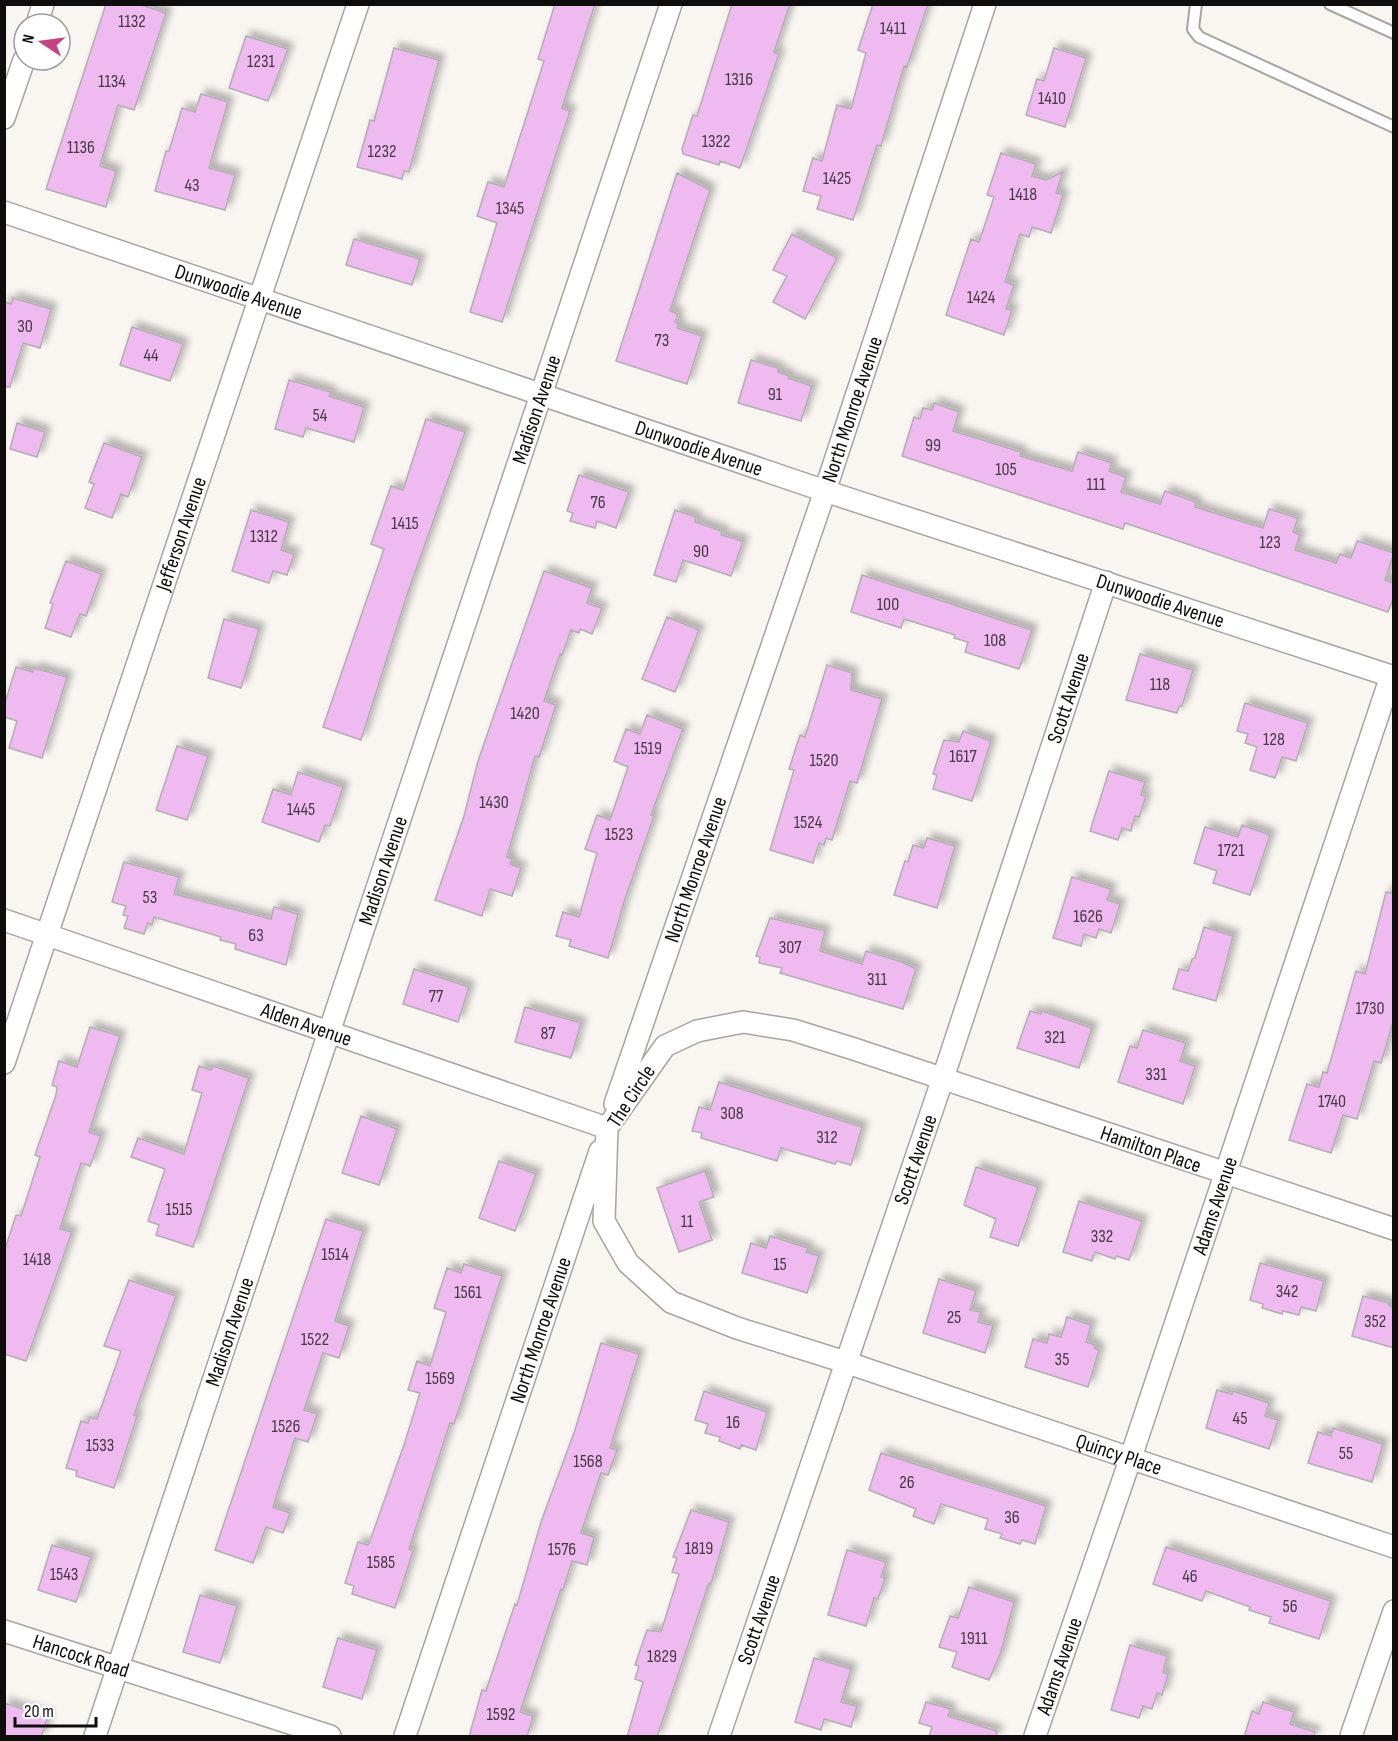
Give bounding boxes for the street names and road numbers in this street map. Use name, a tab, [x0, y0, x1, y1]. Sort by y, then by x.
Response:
street label: Dunwoodie Avenue	[172, 259, 306, 326]
street label: North Monroe Avenue	[817, 333, 888, 486]
street label: Madison Avenue	[507, 352, 566, 467]
street label: Dunwoodie Avenue	[632, 415, 766, 482]
street label: Jefferson Avenue	[150, 474, 212, 595]
street label: Dunwoodie Avenue	[1093, 569, 1227, 634]
street label: Scott Avenue	[1042, 650, 1095, 747]
street label: North Monroe Avenue	[659, 793, 732, 946]
street label: Madison Avenue	[354, 813, 413, 928]
street label: Alden Avenue	[257, 997, 355, 1052]
street label: The Circle	[602, 1060, 661, 1132]
street label: Scott Avenue	[889, 1111, 943, 1208]
street label: Hamilton Place	[1097, 1121, 1205, 1178]
street label: Adams Avenue	[1187, 1154, 1243, 1259]
street label: North Monroe Avenue	[505, 1254, 577, 1406]
street label: Madison Avenue	[200, 1274, 260, 1390]
street label: Quincy Place	[1072, 1429, 1165, 1481]
street label: Scott Avenue	[732, 1571, 786, 1668]
street label: Adams Avenue	[1031, 1614, 1088, 1719]
street label: Hancock Road	[30, 1629, 132, 1683]

